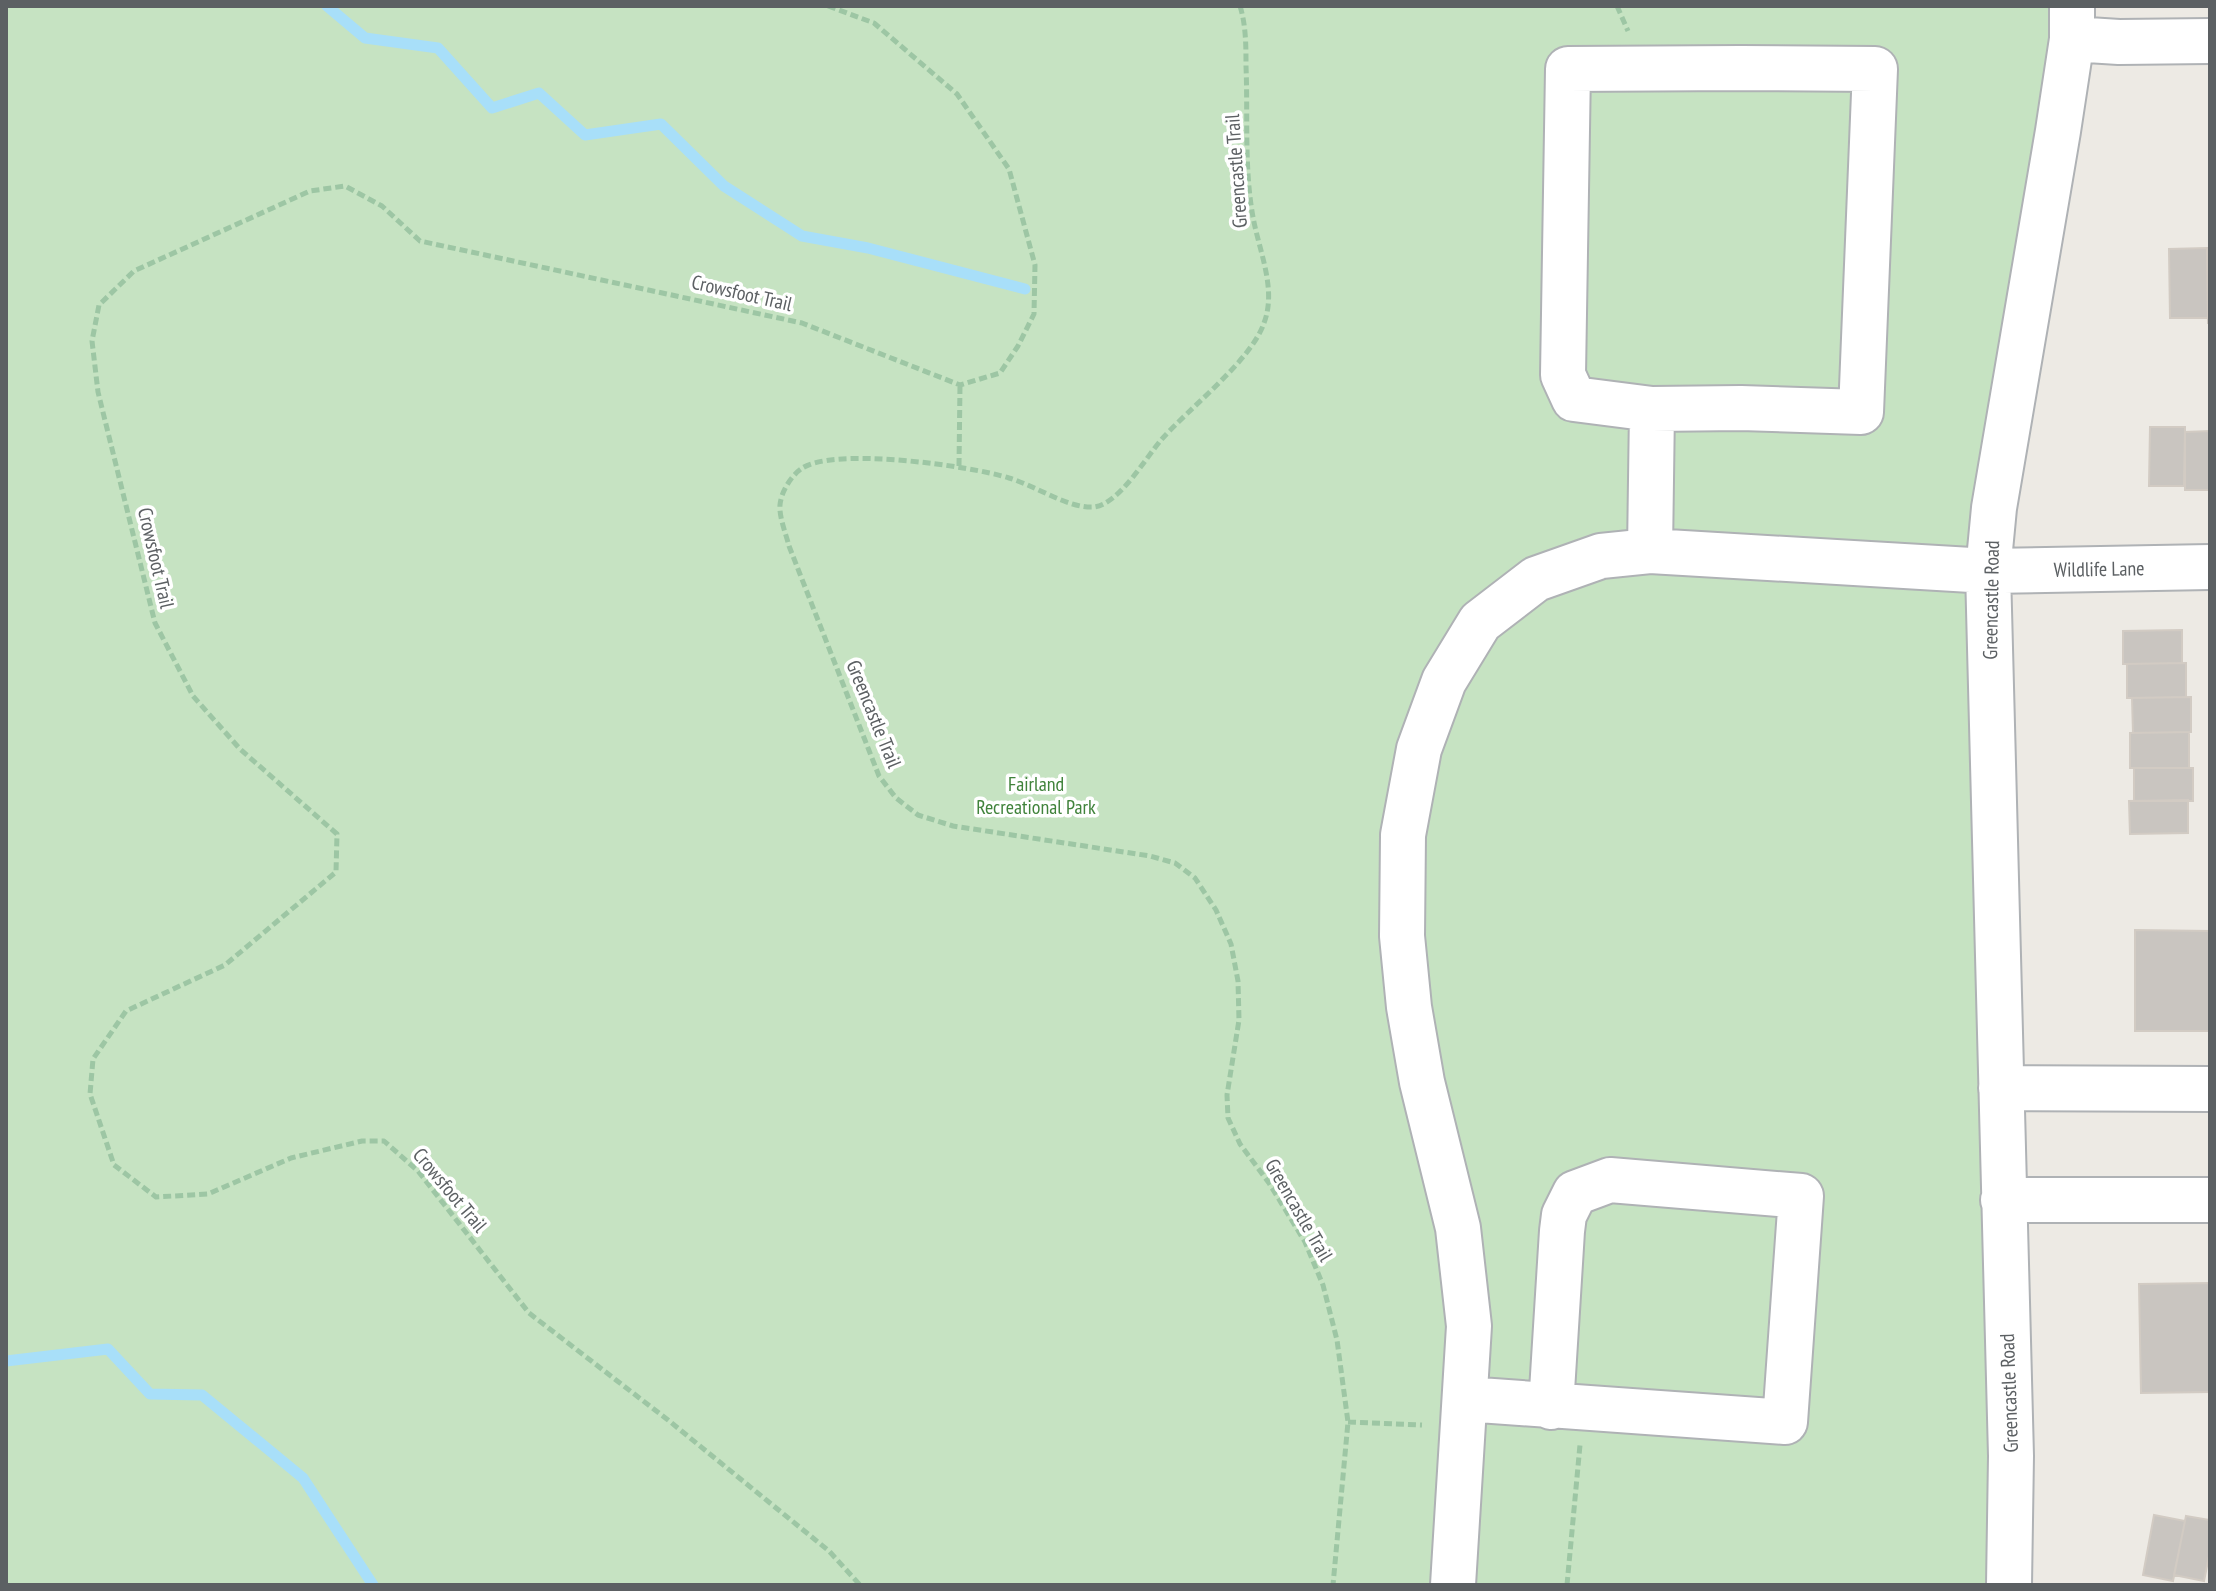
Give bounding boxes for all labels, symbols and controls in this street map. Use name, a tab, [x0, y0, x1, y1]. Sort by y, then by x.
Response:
street label: Greencastle Trail	[1219, 113, 1253, 229]
street label: Crowsfoot Trail	[689, 269, 795, 317]
street label: Crowsfoot Trail	[132, 505, 180, 611]
street label: Greencastle Road	[1977, 540, 2005, 660]
street label: Wildlife Lane	[2053, 555, 2145, 583]
street label: Greencastle Trail	[841, 656, 908, 772]
park label: Fairland Recreational Park	[976, 771, 1096, 820]
street label: Crowsfoot Trail	[407, 1142, 493, 1238]
street label: Greencastle Trail	[1259, 1154, 1339, 1266]
street label: Greencastle Road	[1994, 1333, 2024, 1453]

